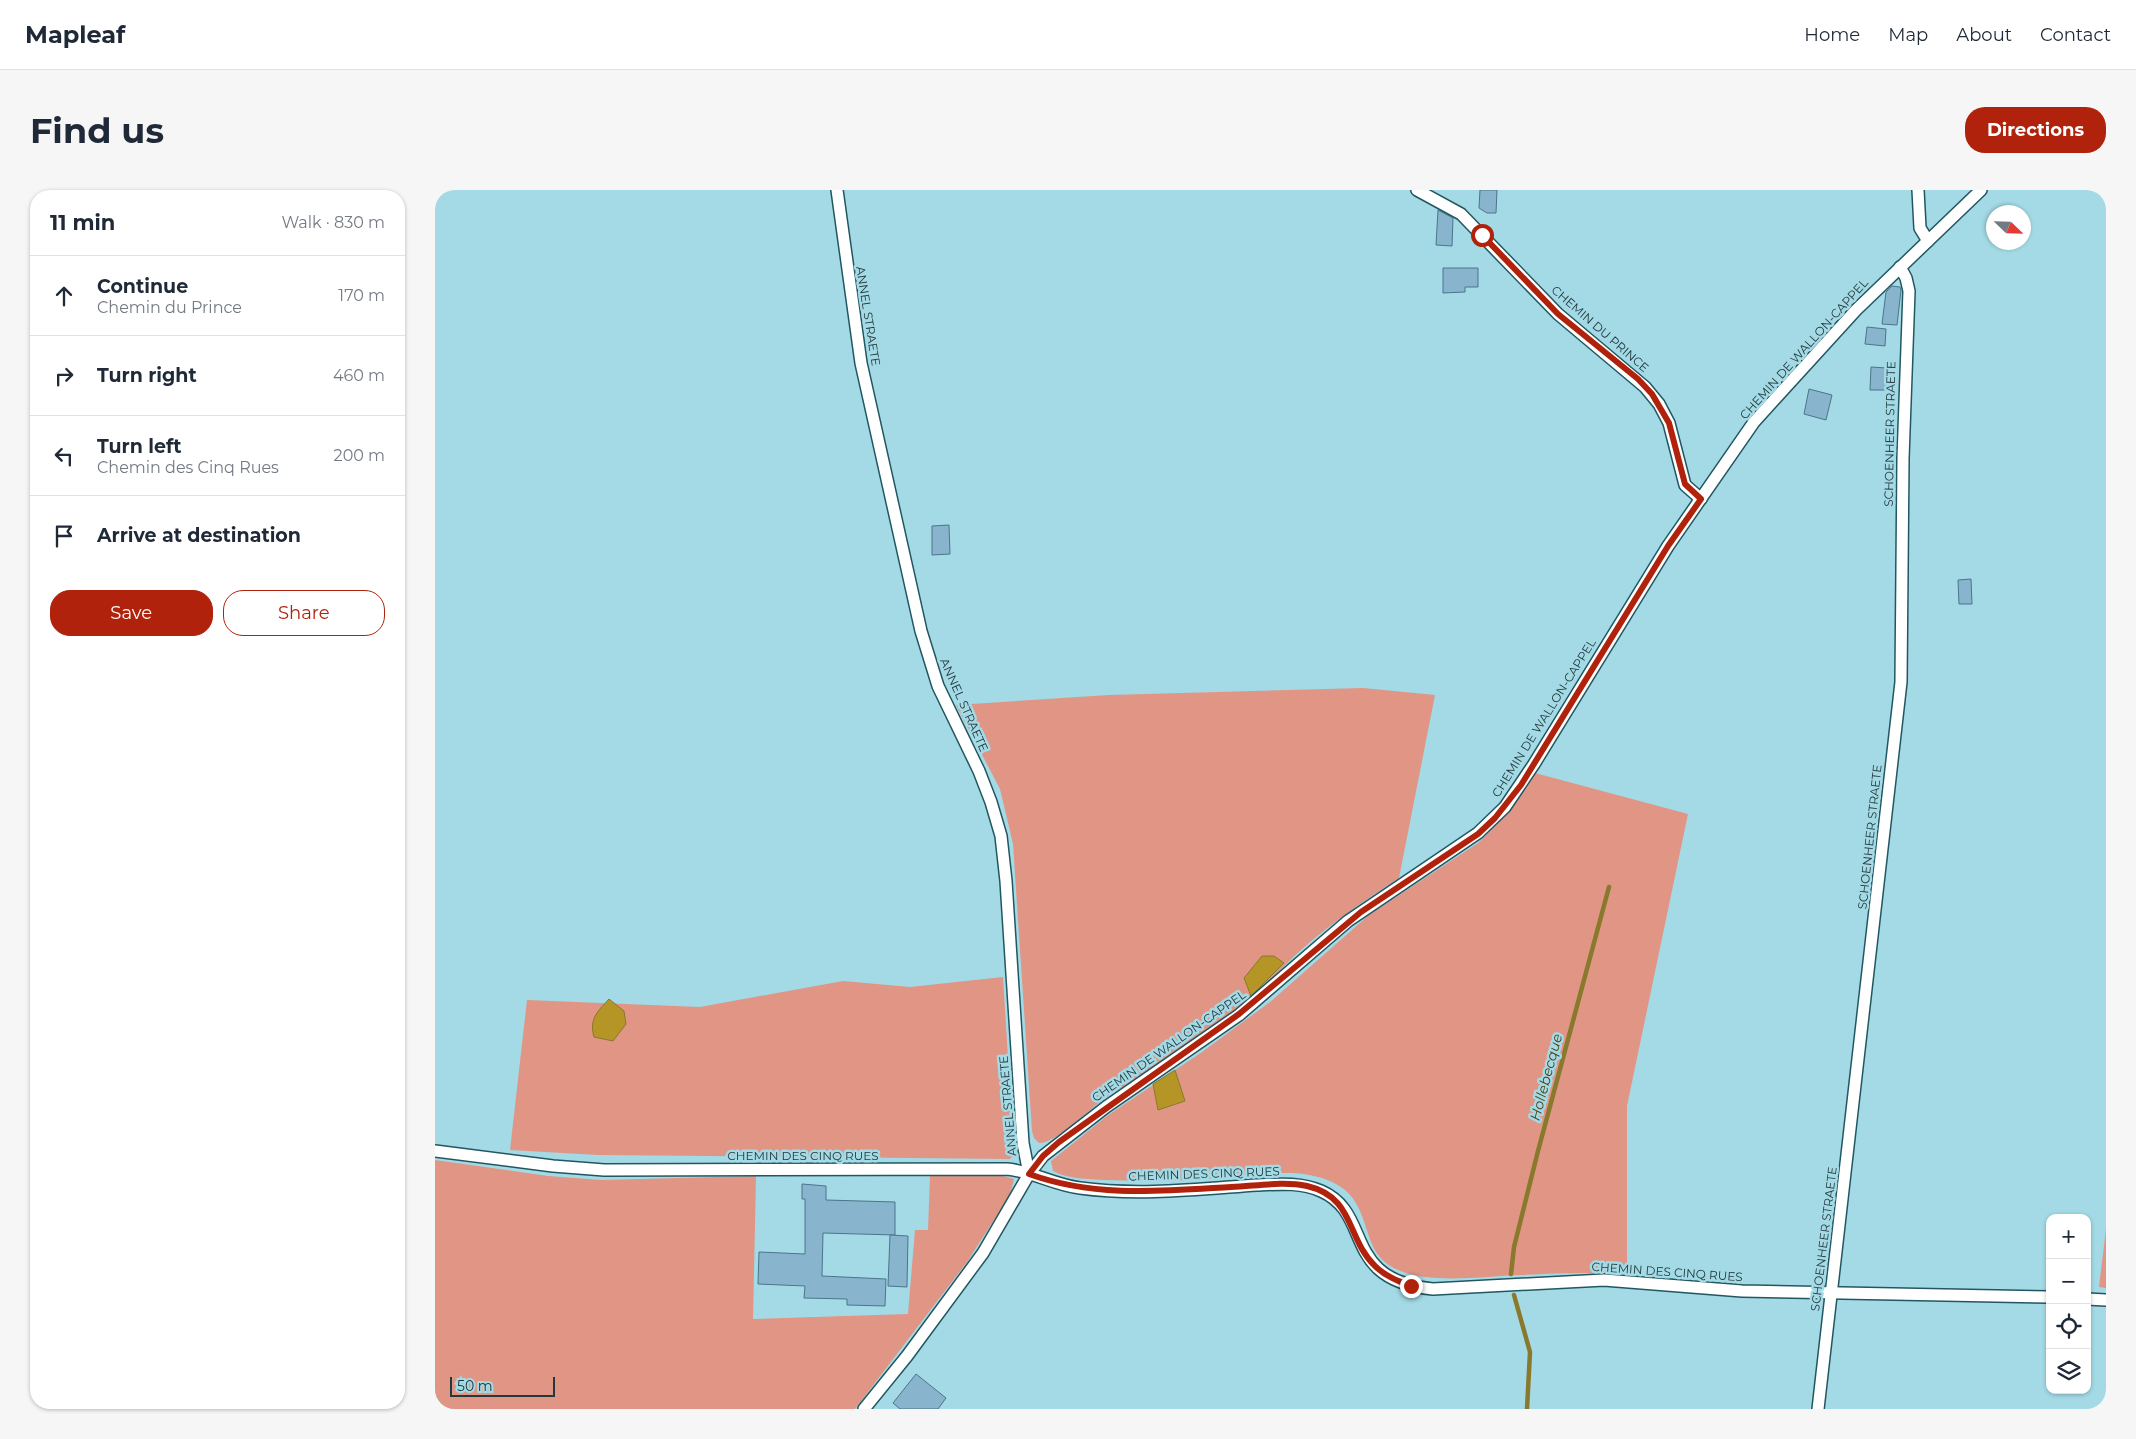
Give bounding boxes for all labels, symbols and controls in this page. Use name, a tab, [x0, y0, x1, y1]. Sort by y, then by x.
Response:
text: Mapleaf	[25, 20, 125, 49]
text: Home	[1804, 24, 1860, 46]
text: Map	[1888, 24, 1928, 46]
text: About	[1956, 24, 2012, 46]
text: Contact	[2040, 24, 2111, 46]
button: Directions	[1965, 107, 2106, 153]
text: Find us	[30, 109, 164, 152]
north arrow	[1986, 205, 2031, 250]
text: 11 min	[50, 210, 115, 235]
text: Walk · 830 m	[281, 213, 385, 232]
route start	[1471, 224, 1494, 247]
street label: ANNEL STRAETE	[853, 265, 884, 367]
text: Continue	[97, 275, 188, 298]
street label: CHEMIN DE WALLON-CAPPEL	[1736, 275, 1871, 422]
icon: ahead	[50, 282, 78, 310]
street label: CHEMIN DU PRINCE	[1549, 282, 1652, 375]
text: 170 m	[338, 286, 385, 305]
text: Chemin du Prince	[97, 298, 242, 317]
street label: SCHOENHEER STRAETE	[1881, 361, 1898, 507]
icon: right	[50, 362, 78, 390]
text: Turn right	[97, 364, 197, 387]
text: 460 m	[333, 366, 385, 385]
text: Turn left	[97, 435, 182, 458]
icon: left	[50, 442, 78, 470]
text: 200 m	[334, 446, 385, 465]
text: Chemin des Cinq Rues	[97, 458, 279, 477]
icon: arrive	[50, 522, 78, 550]
text: Arrive at destination	[97, 524, 301, 547]
button: Save	[50, 590, 213, 636]
button: Share	[223, 590, 385, 636]
street label: CHEMIN DE WALLON-CAPPEL	[1488, 636, 1599, 800]
street label: ANNEL STRAETE	[937, 656, 992, 754]
street label: SCHOENHEER STRAETE	[1854, 764, 1885, 910]
street label: CHEMIN DE WALLON-CAPPEL	[1089, 987, 1249, 1105]
water label: Hollebecque	[1526, 1032, 1566, 1122]
street label: ANNEL STRAETE	[996, 1055, 1019, 1157]
street label: CHEMIN DES CINQ RUES	[727, 1148, 879, 1163]
street label: CHEMIN DES CINQ RUES	[1128, 1163, 1280, 1184]
street label: SCHOENHEER STRAETE	[1807, 1166, 1840, 1312]
map controls	[2046, 1214, 2091, 1394]
button: +	[2046, 1214, 2091, 1259]
street label: CHEMIN DES CINQ RUES	[1591, 1259, 1743, 1284]
button: −	[2046, 1259, 2091, 1304]
route end	[1400, 1275, 1423, 1298]
button: locate	[2046, 1304, 2091, 1349]
button: layers	[2046, 1349, 2091, 1394]
scale bar	[450, 1374, 555, 1397]
text: 50 m	[457, 1377, 493, 1395]

